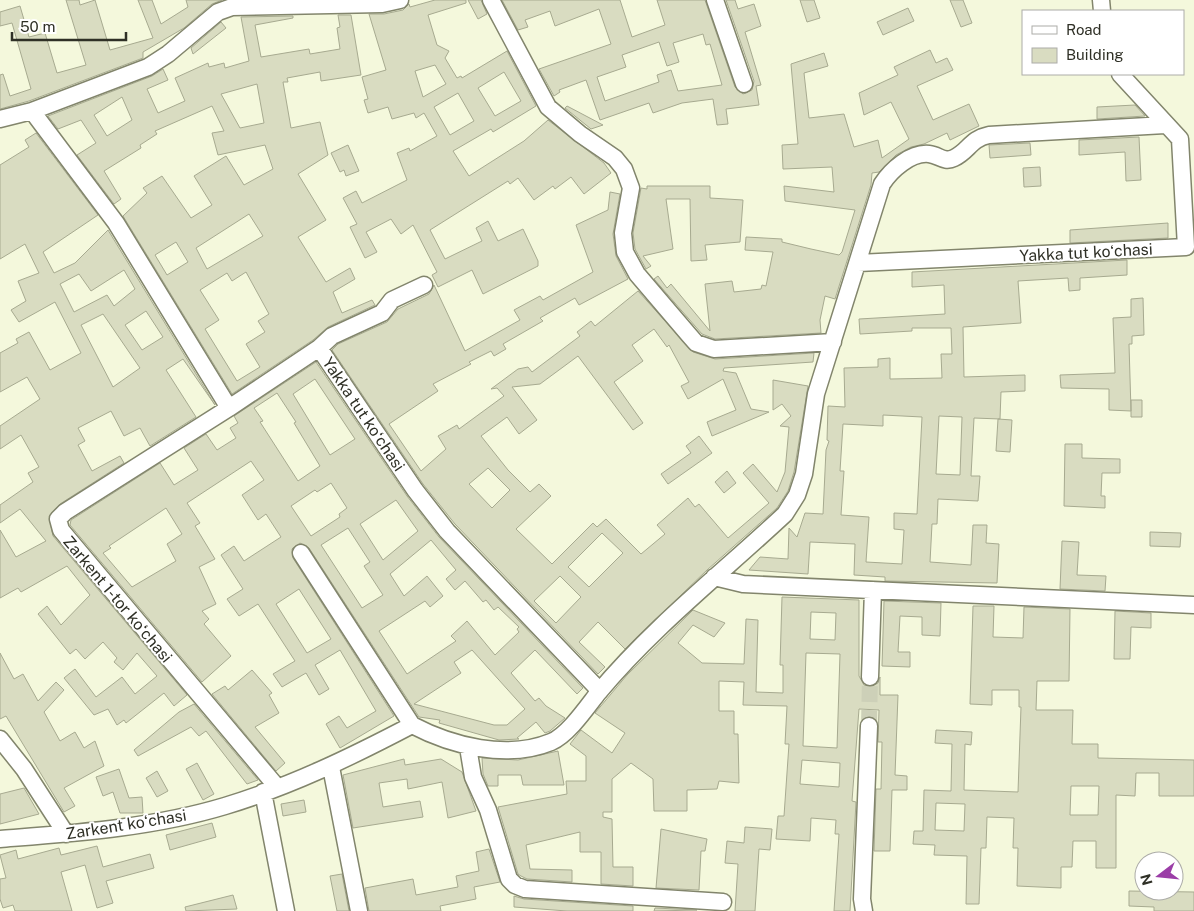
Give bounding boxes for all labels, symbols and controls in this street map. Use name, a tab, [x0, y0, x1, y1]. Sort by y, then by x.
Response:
scale bar	[12, 10, 126, 42]
legend	[1022, 10, 1184, 75]
text: 50 m	[20, 18, 55, 35]
text: Road	[1066, 21, 1102, 38]
text: Building	[1066, 46, 1124, 63]
street label: Yakka tut koʻchasi	[1019, 240, 1153, 265]
street label: Yakka tut koʻchasi	[318, 354, 409, 475]
street label: Zarkent 1-tor koʻchasi	[59, 532, 176, 666]
street label: Zarkent koʻchasi	[64, 806, 188, 843]
north arrow	[1134, 851, 1184, 901]
text: N	[1137, 872, 1156, 887]

